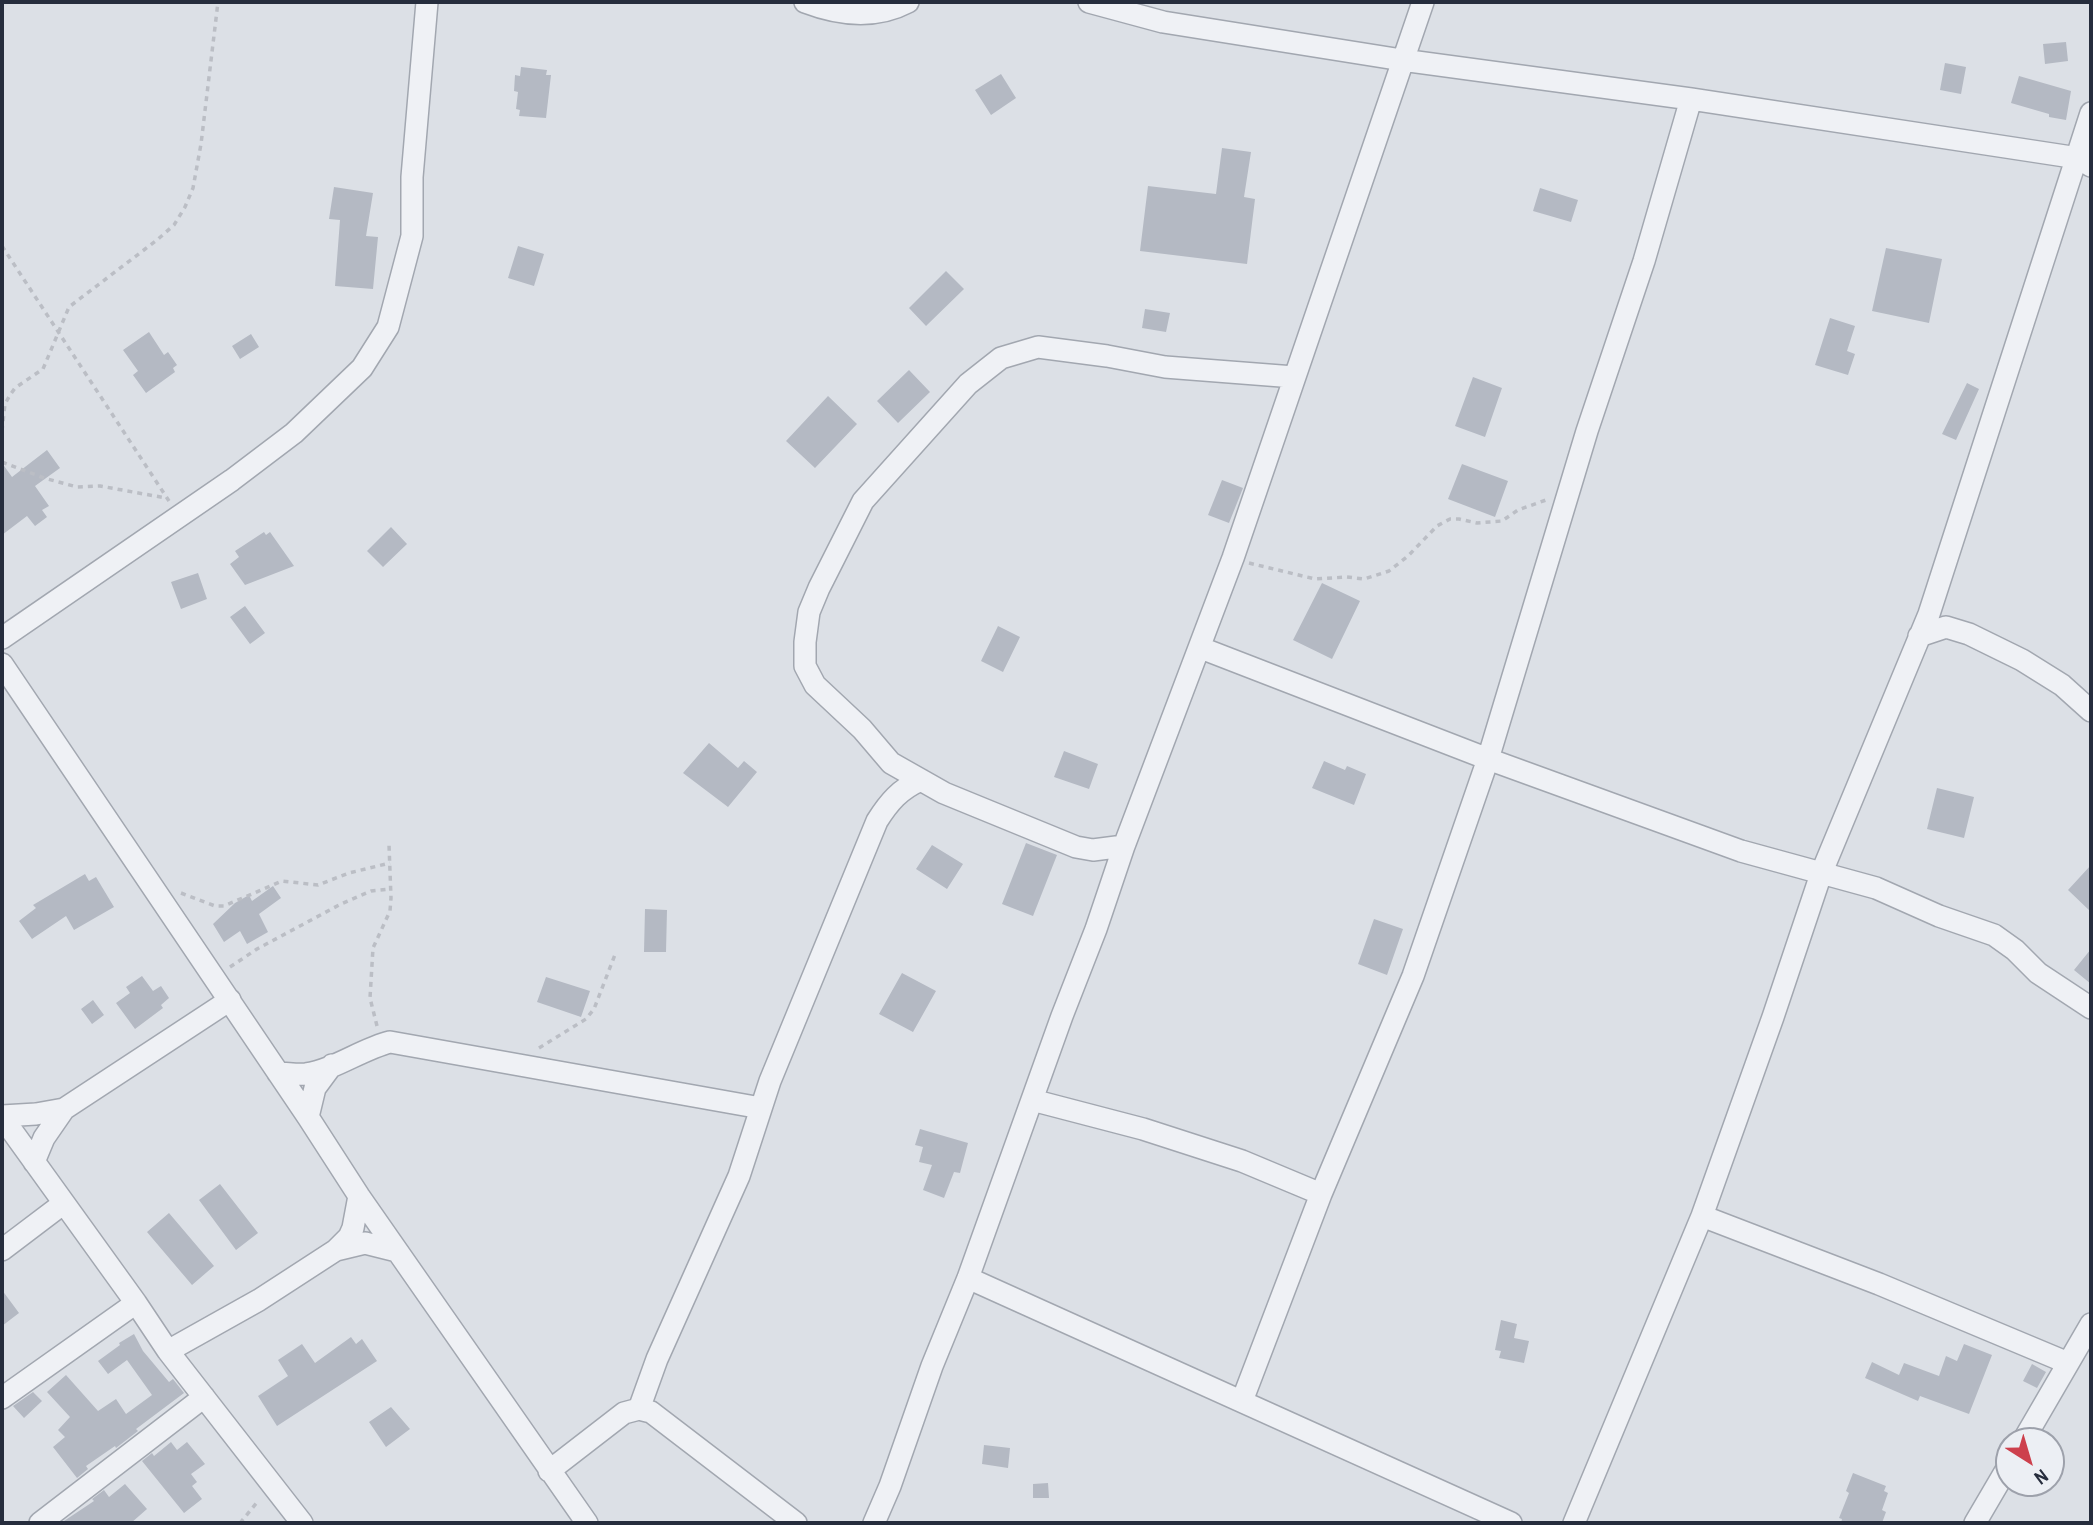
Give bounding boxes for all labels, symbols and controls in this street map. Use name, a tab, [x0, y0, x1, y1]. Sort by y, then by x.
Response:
north arrow	[1995, 1427, 2065, 1497]
text: N	[2029, 1463, 2054, 1491]

